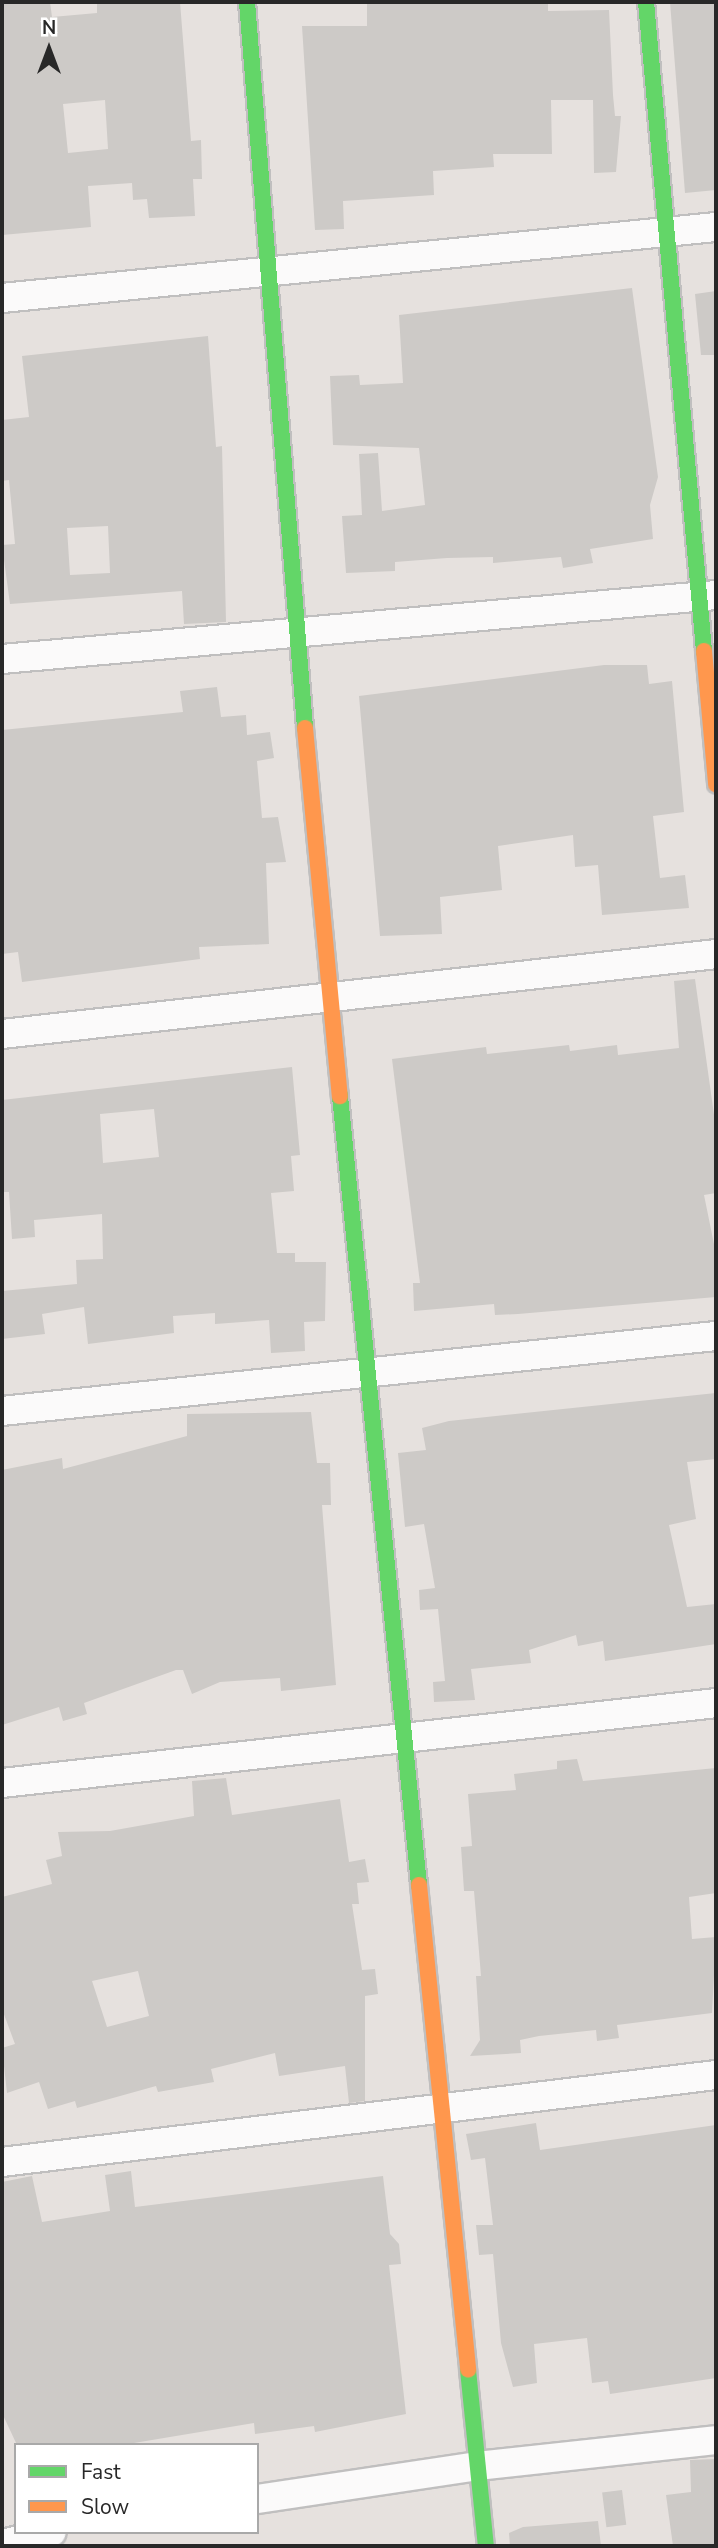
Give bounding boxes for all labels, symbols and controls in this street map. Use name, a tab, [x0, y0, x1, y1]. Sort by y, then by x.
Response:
north arrow	[14, 14, 84, 84]
text: N	[42, 15, 56, 41]
legend	[14, 2443, 259, 2534]
text: Fast	[81, 2458, 121, 2486]
text: Slow	[81, 2493, 129, 2521]

